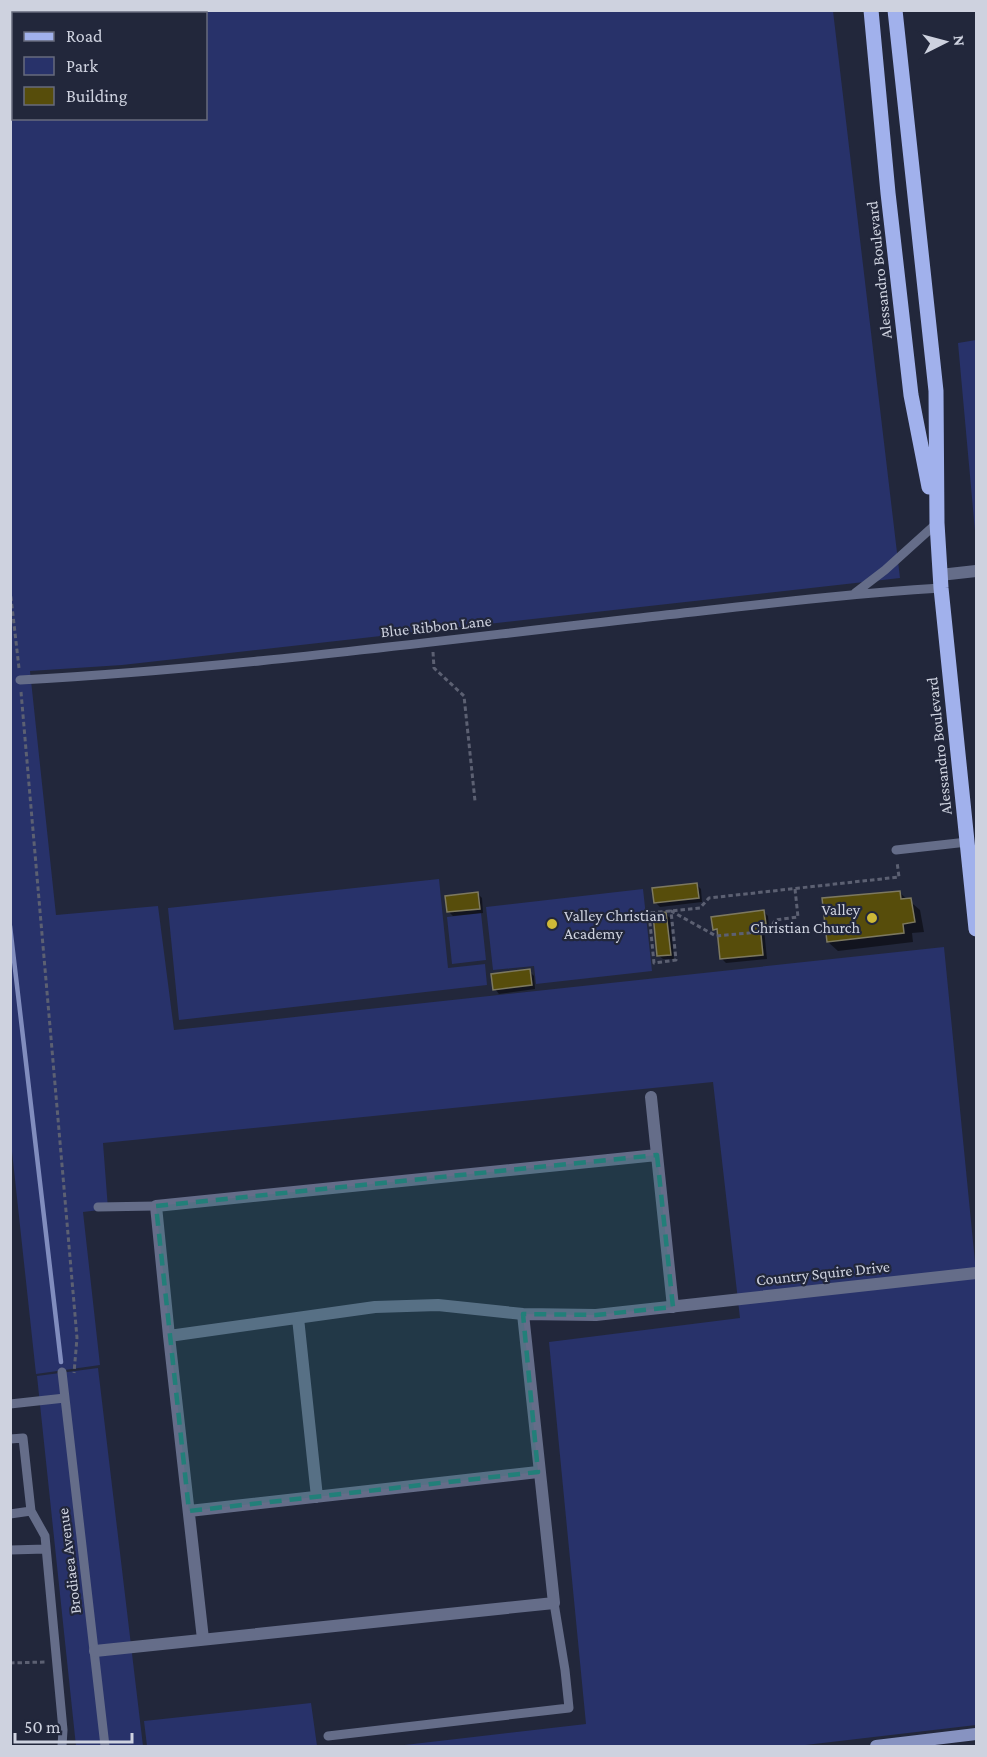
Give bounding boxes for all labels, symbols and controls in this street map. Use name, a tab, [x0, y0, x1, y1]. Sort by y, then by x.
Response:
legend	[12, 12, 207, 120]
north arrow	[915, 12, 975, 72]
text: Road	[66, 26, 103, 46]
text: N	[950, 34, 968, 47]
text: Park	[66, 56, 98, 76]
text: Building	[66, 86, 128, 106]
street label: Alessandro Boulevard	[863, 200, 895, 340]
street label: Blue Ribbon Lane	[380, 612, 492, 640]
street label: Alessandro Boulevard	[923, 676, 955, 816]
place label: Valley Christian Church	[750, 901, 861, 936]
place label: Valley Christian Academy	[564, 907, 666, 943]
marker: Valley Christian Church	[865, 911, 879, 925]
marker: Valley Christian Academy	[545, 917, 559, 931]
street label: Country Squire Drive	[755, 1258, 891, 1289]
street label: Brodiaea Avenue	[54, 1507, 84, 1615]
scale bar	[15, 1706, 132, 1744]
text: 50 m	[24, 1717, 61, 1737]

